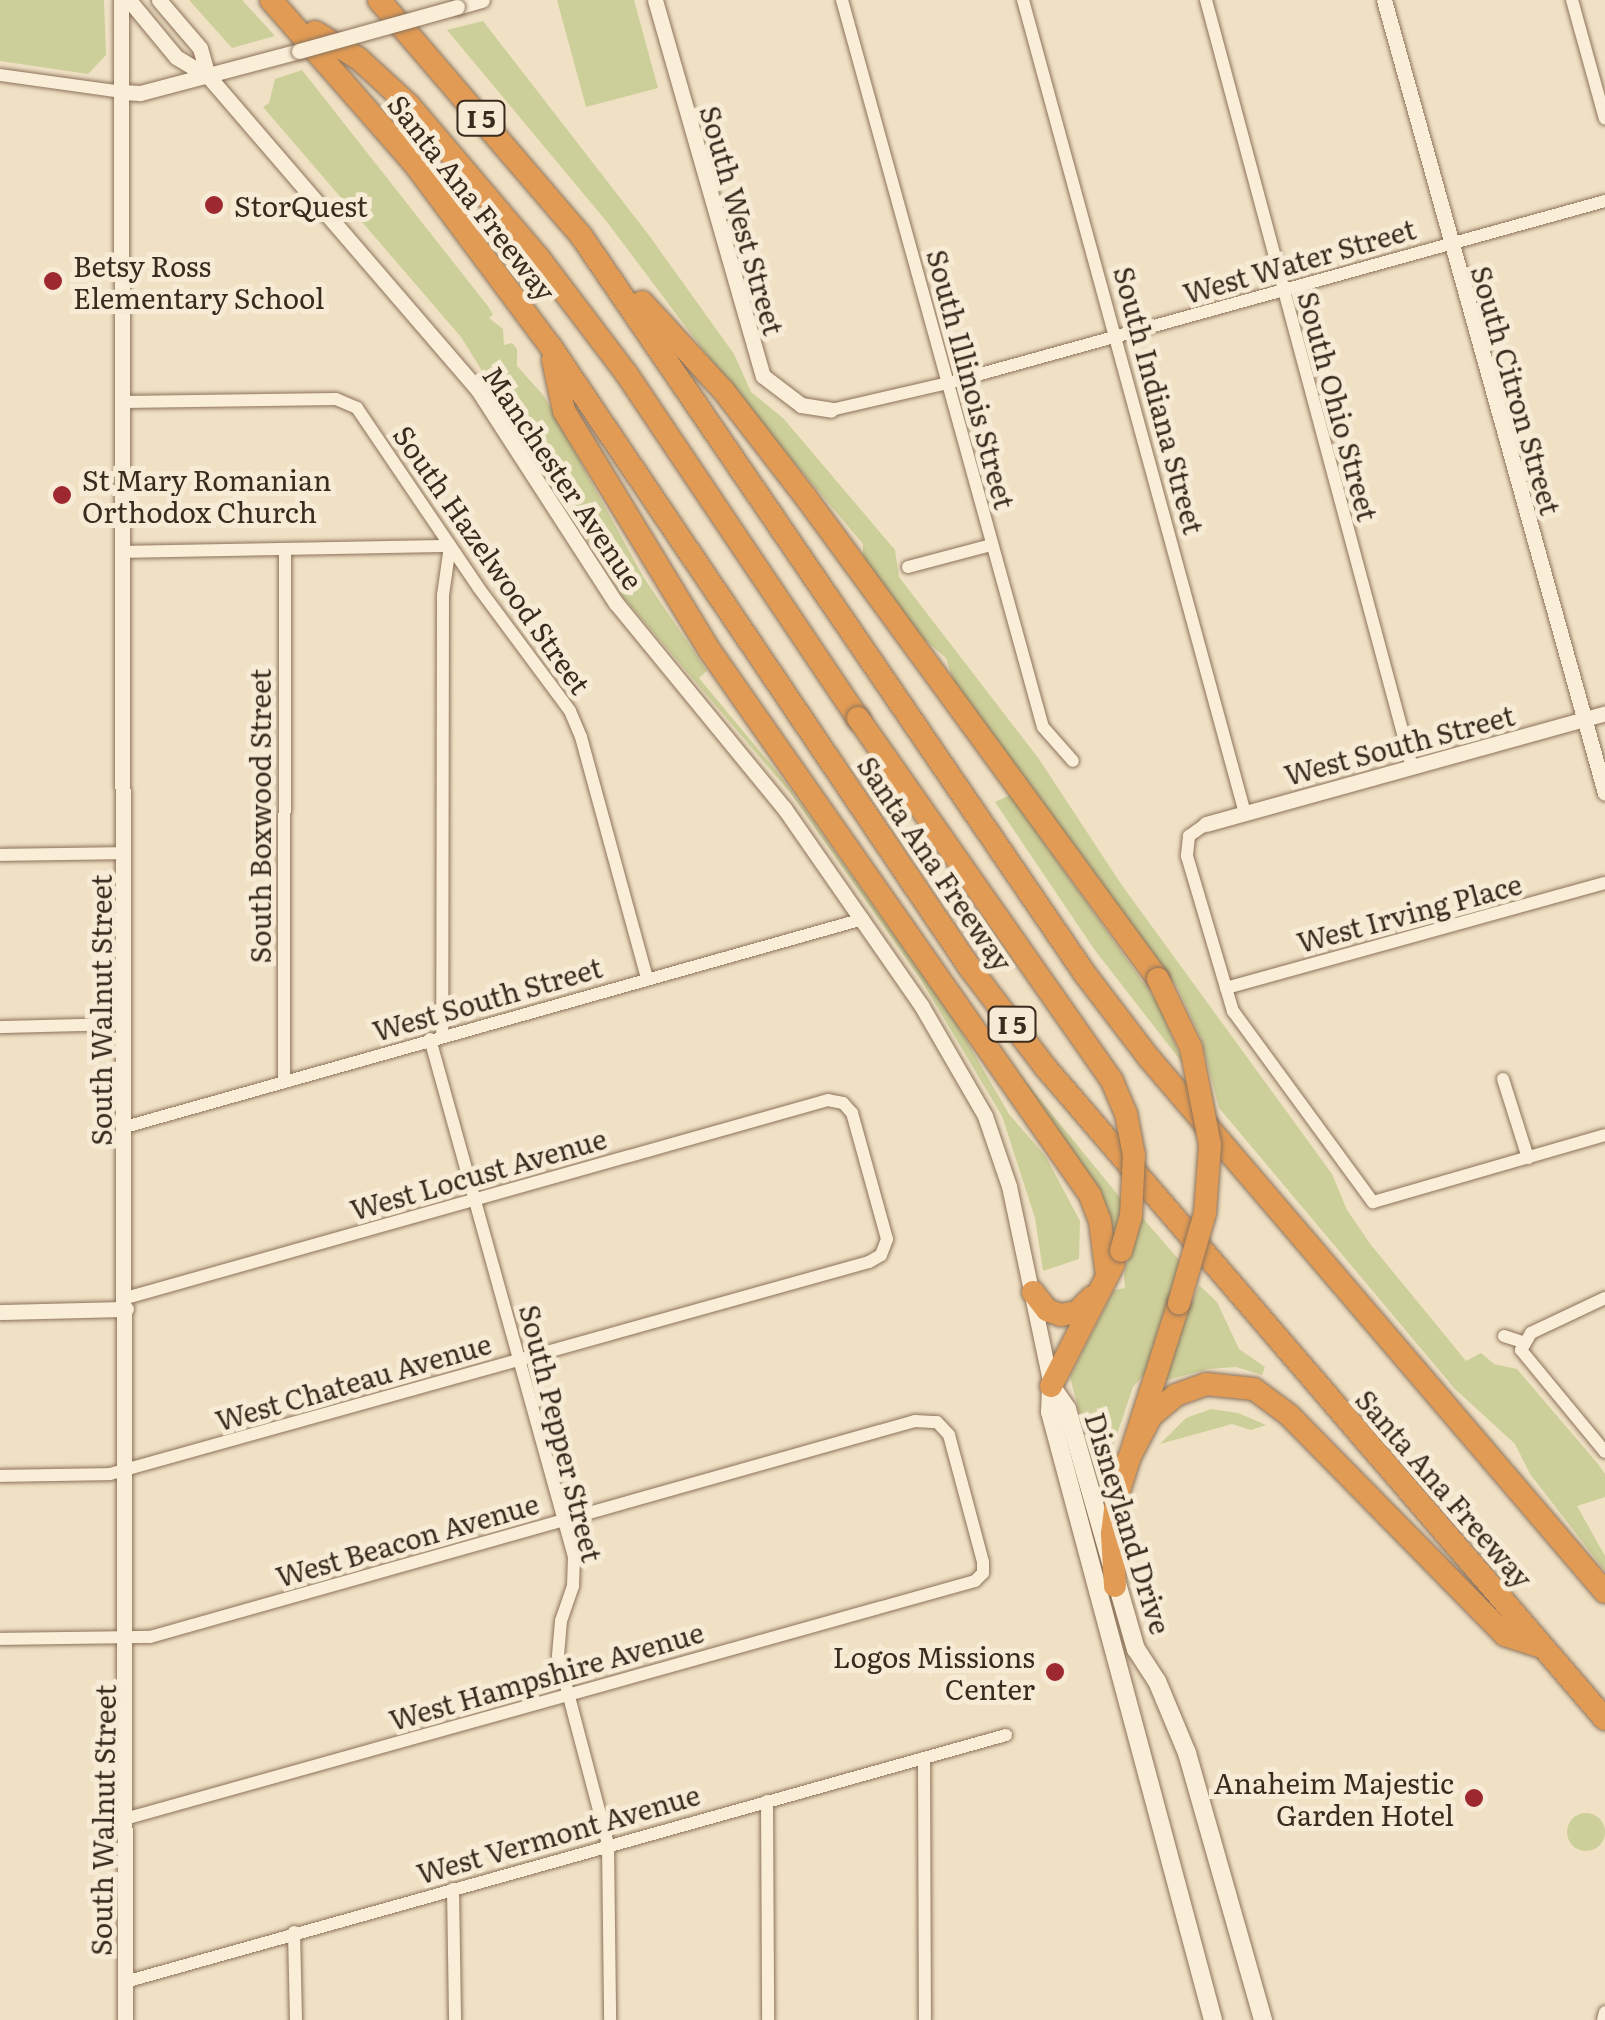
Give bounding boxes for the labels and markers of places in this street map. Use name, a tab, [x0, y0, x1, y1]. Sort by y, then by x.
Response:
place label: StorQuest	[234, 188, 368, 222]
marker: StorQuest	[203, 194, 225, 216]
place label: Betsy Ross Elementary School	[73, 248, 324, 314]
marker: Betsy Ross Elementary School	[42, 270, 64, 292]
place label: St Mary Romanian Orthodox Church	[82, 462, 331, 528]
marker: St Mary Romanian Orthodox Church	[51, 484, 73, 506]
place label: Logos Missions Center	[833, 1639, 1035, 1705]
marker: Logos Missions Center	[1044, 1661, 1066, 1683]
place label: Anaheim Majestic Garden Hotel	[1213, 1765, 1454, 1831]
marker: Anaheim Majestic Garden Hotel	[1463, 1787, 1485, 1809]

